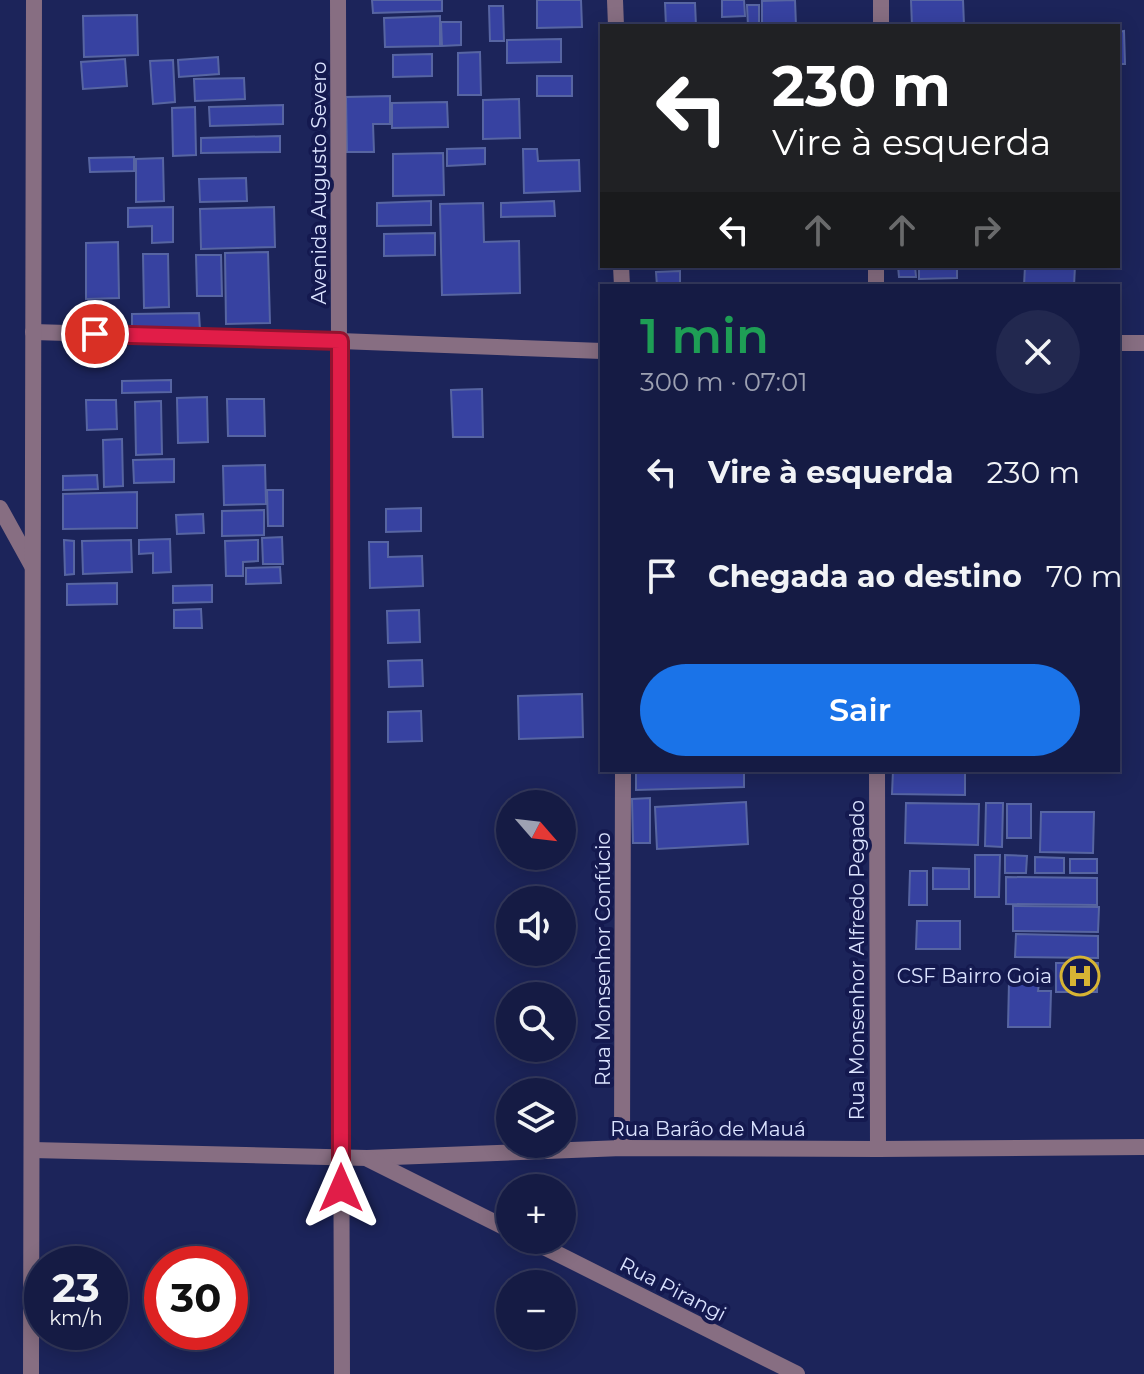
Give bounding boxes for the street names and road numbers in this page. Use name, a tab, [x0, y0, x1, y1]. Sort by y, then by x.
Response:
street label: Avenida Augusto Severo	[307, 61, 331, 305]
street label: Rua Monsenhor Alfredo Pegado	[845, 800, 869, 1120]
street label: Rua Monsenhor Confúcio	[591, 832, 615, 1086]
street label: Rua Barão de Mauá	[610, 1117, 806, 1141]
street label: Rua Pirangi	[616, 1252, 730, 1326]

